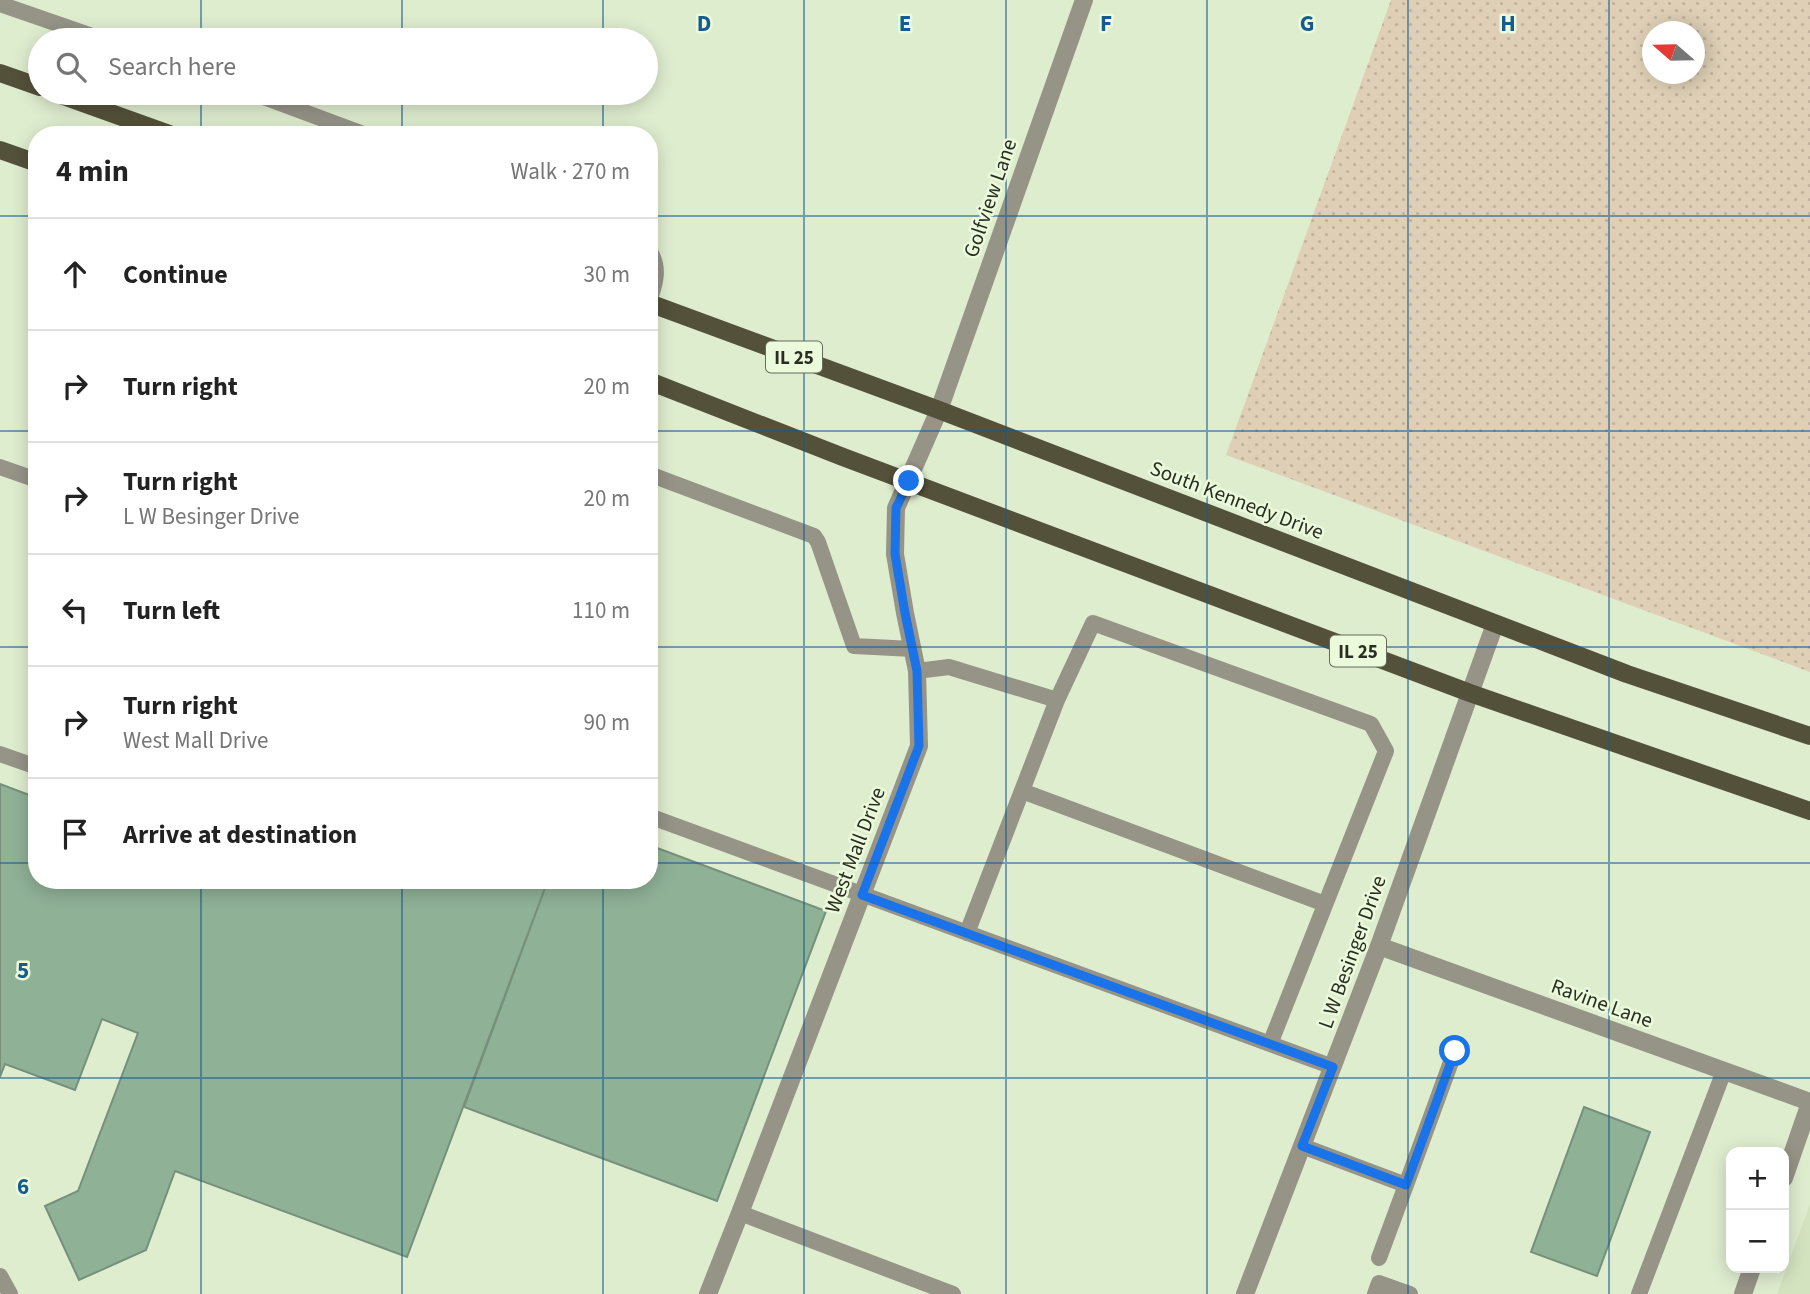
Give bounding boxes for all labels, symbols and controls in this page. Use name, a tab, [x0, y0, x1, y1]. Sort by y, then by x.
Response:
text: D	[697, 7, 711, 40]
text: E	[899, 7, 911, 40]
text: F	[1100, 7, 1112, 40]
text: G	[1300, 7, 1314, 40]
text: H	[1500, 7, 1516, 40]
north arrow	[1642, 21, 1705, 84]
search box	[28, 28, 658, 105]
icon: search	[52, 48, 90, 86]
text: Search here	[108, 48, 236, 85]
street label: Golfview Lane	[956, 135, 1024, 261]
text: 4 min	[56, 150, 129, 193]
text: Walk · 270 m	[511, 155, 630, 188]
icon: ahead	[56, 255, 94, 293]
text: Continue	[123, 256, 228, 293]
text: 30 m	[583, 258, 630, 291]
road number: IL 25	[766, 342, 822, 372]
icon: right	[56, 367, 94, 405]
text: Turn right	[123, 368, 238, 405]
text: 20 m	[583, 370, 630, 403]
street label: South Kennedy Drive	[1146, 453, 1328, 547]
text: Turn right	[123, 463, 238, 500]
route end	[893, 465, 924, 496]
icon: right	[56, 479, 94, 517]
text: 20 m	[583, 482, 630, 515]
text: L W Besinger Drive	[123, 500, 299, 533]
icon: left	[56, 591, 94, 629]
text: Turn left	[123, 592, 220, 629]
text: 110 m	[572, 594, 630, 627]
road number: IL 25	[1330, 636, 1386, 666]
text: Turn right	[123, 687, 238, 724]
icon: right	[56, 703, 94, 741]
text: 90 m	[583, 706, 630, 739]
text: West Mall Drive	[123, 724, 269, 757]
street label: West Mall Drive	[817, 783, 893, 917]
icon: arrive	[56, 815, 94, 853]
text: Arrive at destination	[123, 816, 357, 853]
street label: L W Besinger Drive	[1310, 871, 1394, 1033]
text: 5	[17, 954, 29, 987]
street label: Ravine Lane	[1547, 971, 1657, 1035]
route start	[1439, 1035, 1470, 1066]
map controls	[1726, 1147, 1789, 1273]
button: +	[1726, 1147, 1789, 1210]
text: 6	[17, 1170, 29, 1203]
button: −	[1726, 1210, 1789, 1273]

